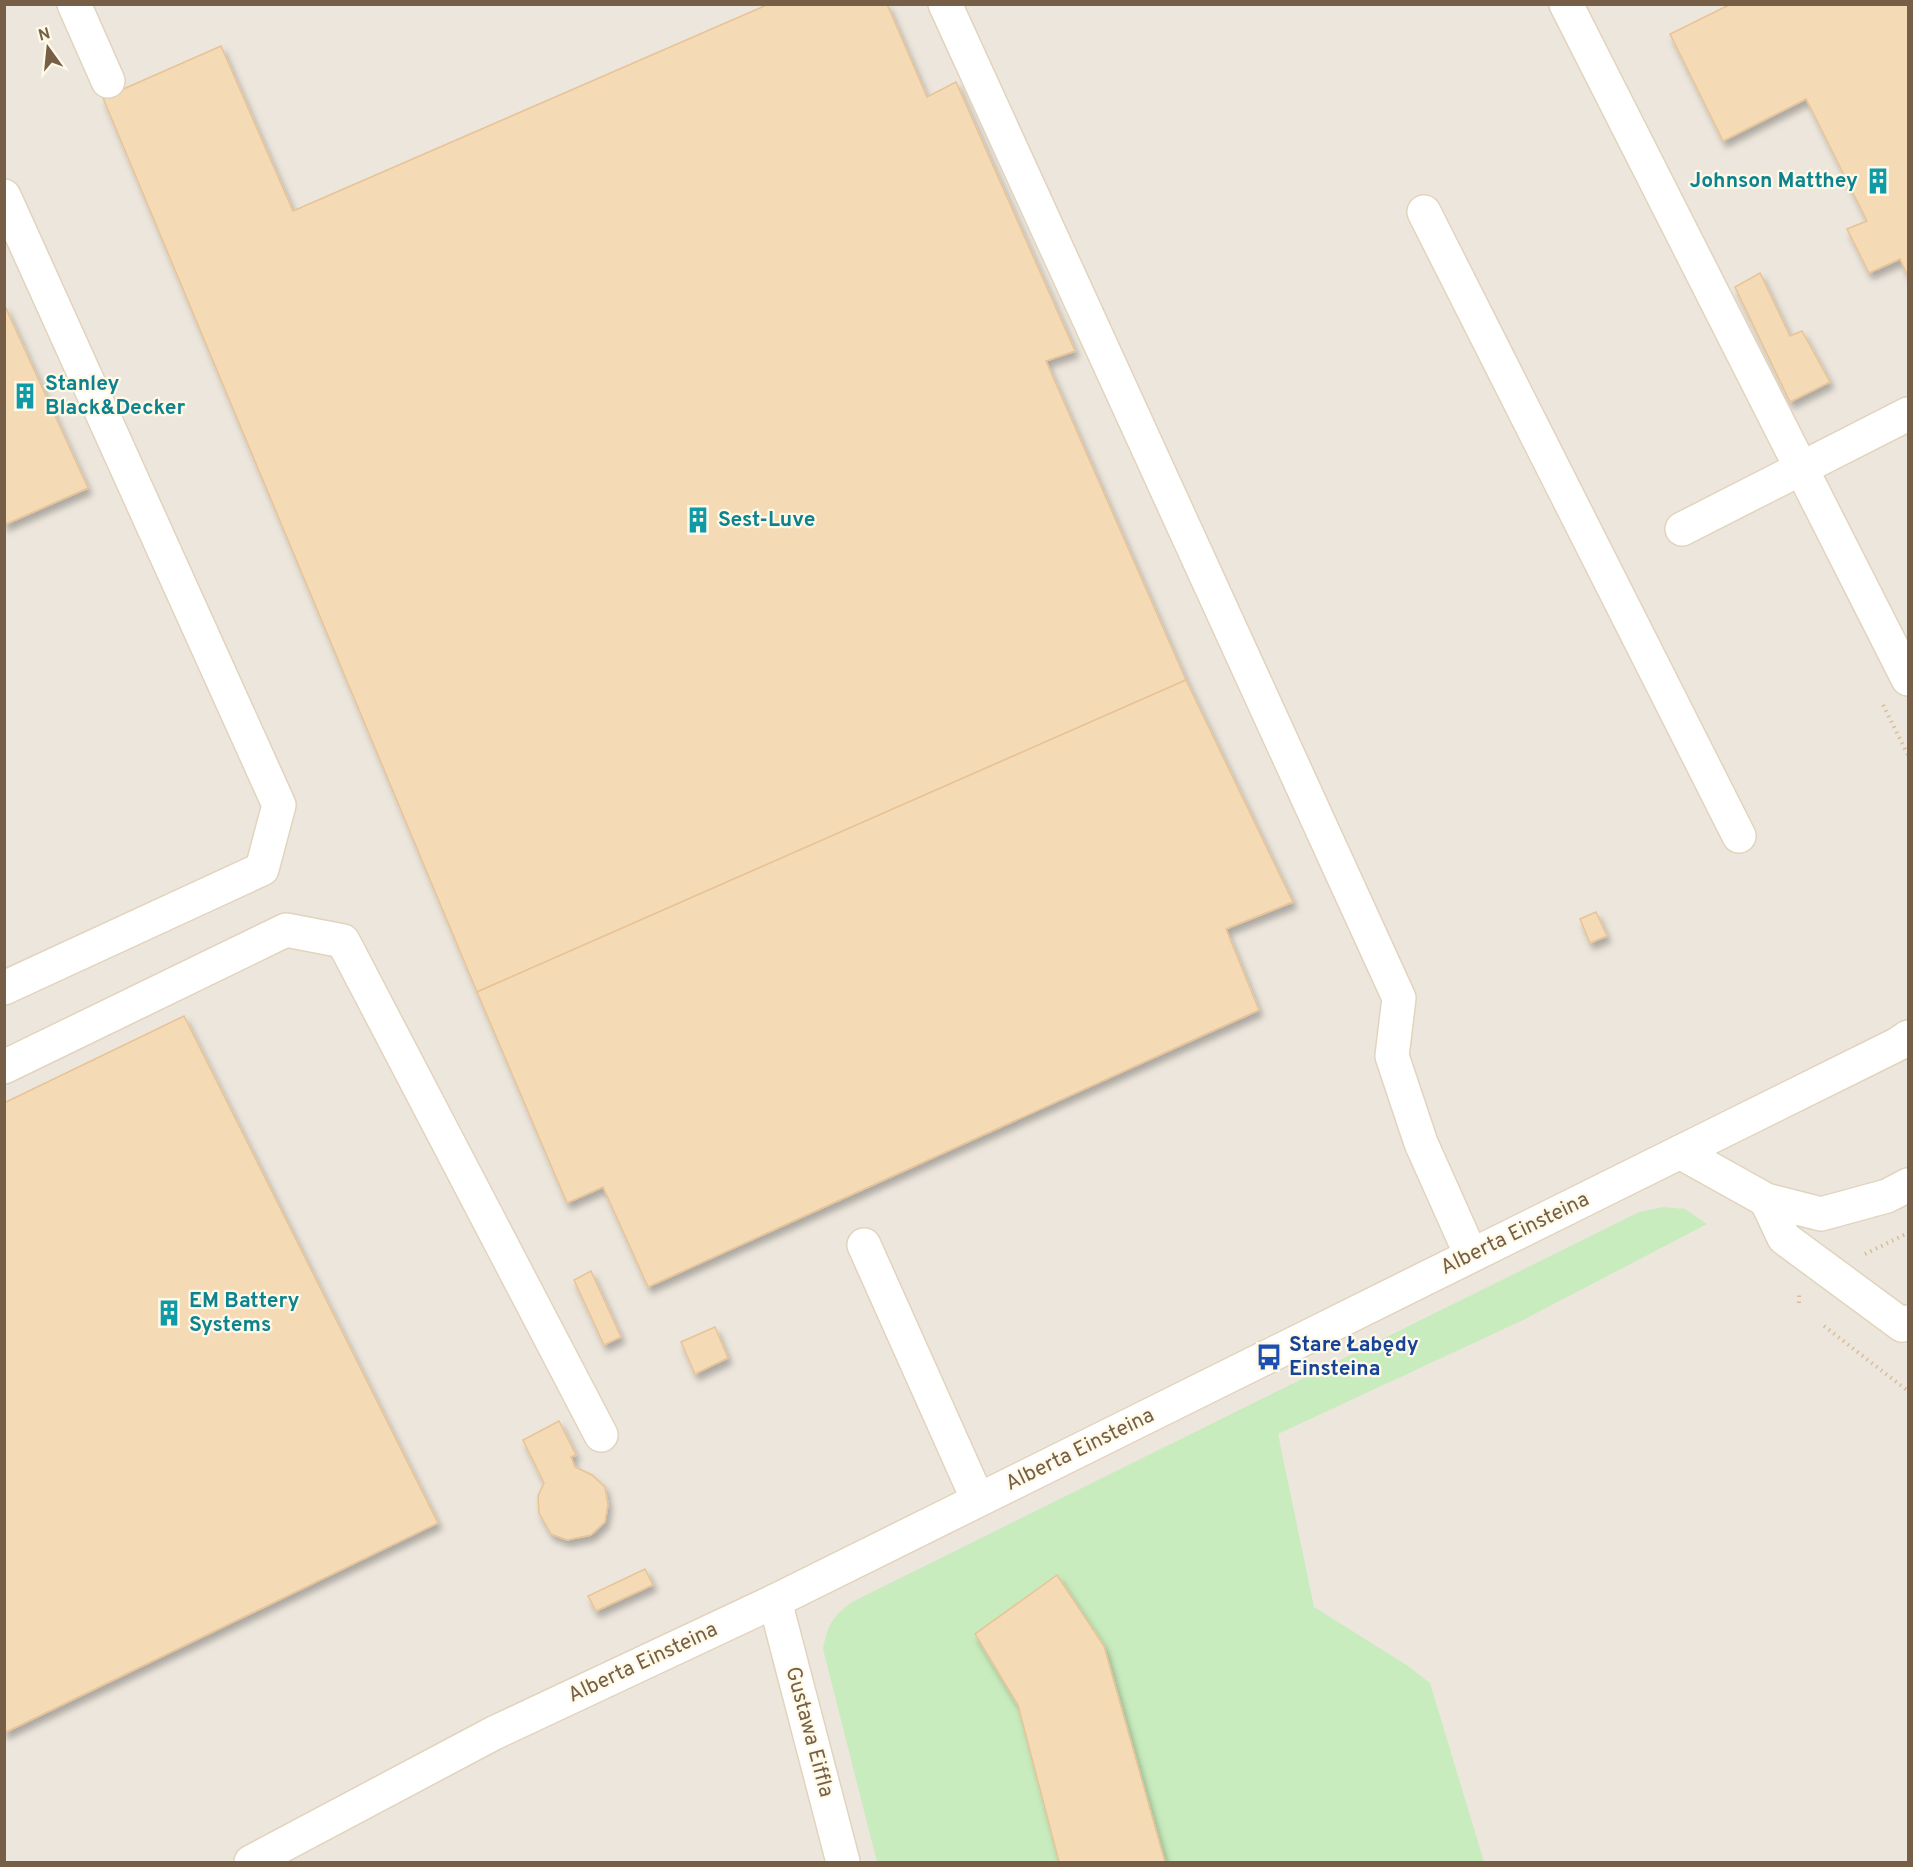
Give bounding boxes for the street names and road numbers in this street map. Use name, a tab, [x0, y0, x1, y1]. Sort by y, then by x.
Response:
street label: Alberta Einsteina	[1436, 1186, 1594, 1282]
street label: Alberta Einsteina	[1001, 1402, 1159, 1498]
street label: Alberta Einsteina	[564, 1616, 722, 1710]
street label: Gustawa Eiffla	[779, 1664, 839, 1800]

